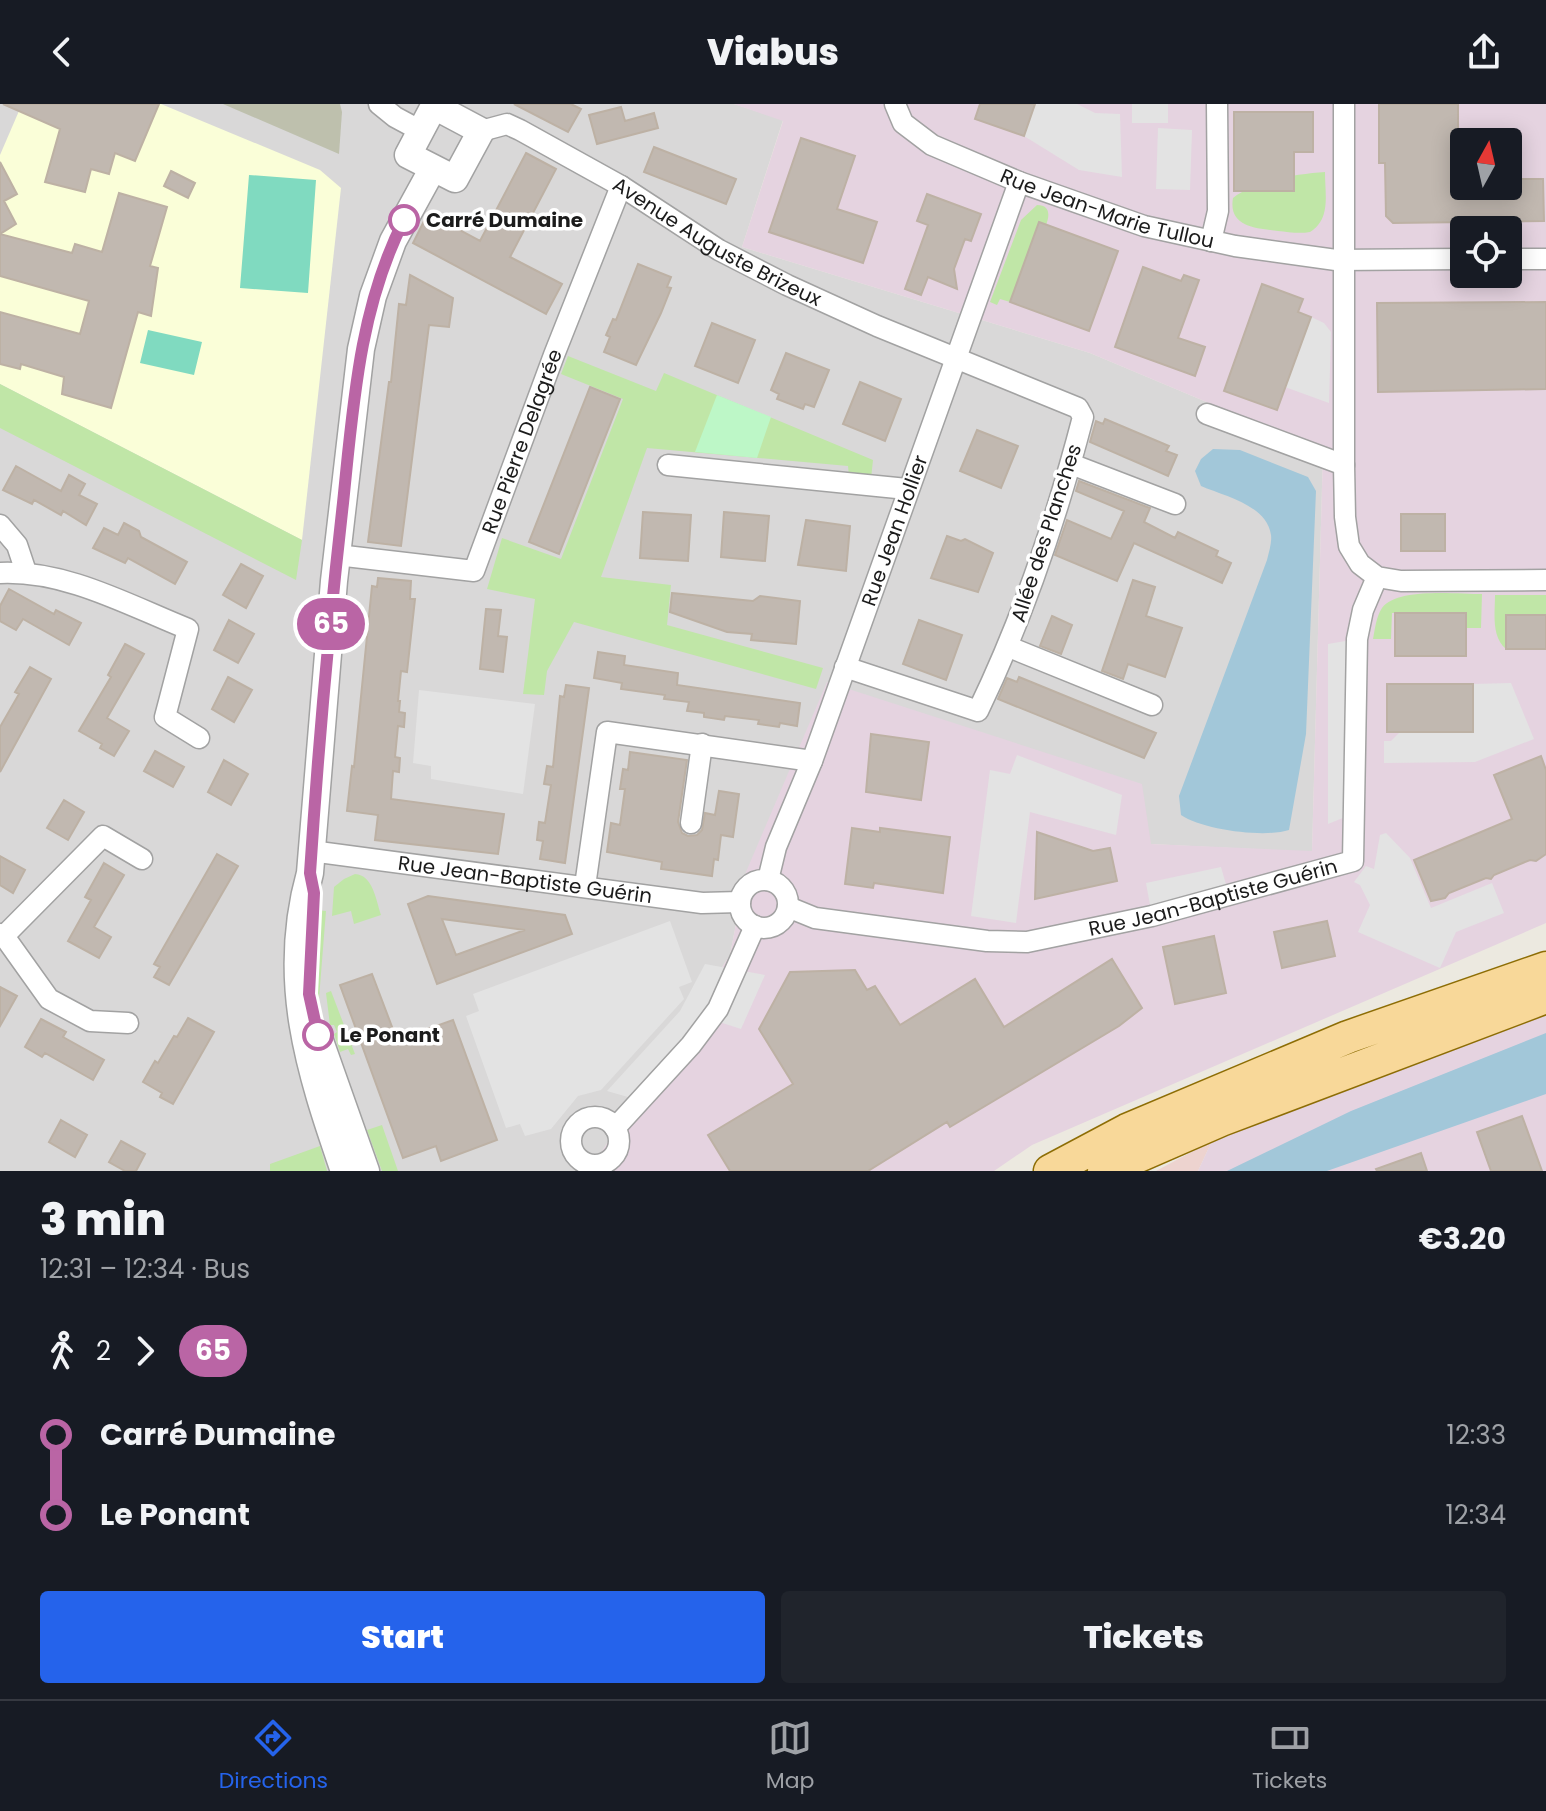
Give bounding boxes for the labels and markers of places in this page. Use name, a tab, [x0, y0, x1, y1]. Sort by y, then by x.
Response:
marker: Carré Dumaine	[389, 205, 419, 235]
place label: Carré Dumaine	[426, 206, 583, 234]
marker: Le Ponant	[303, 1020, 333, 1050]
place label: Le Ponant	[340, 1021, 440, 1049]

